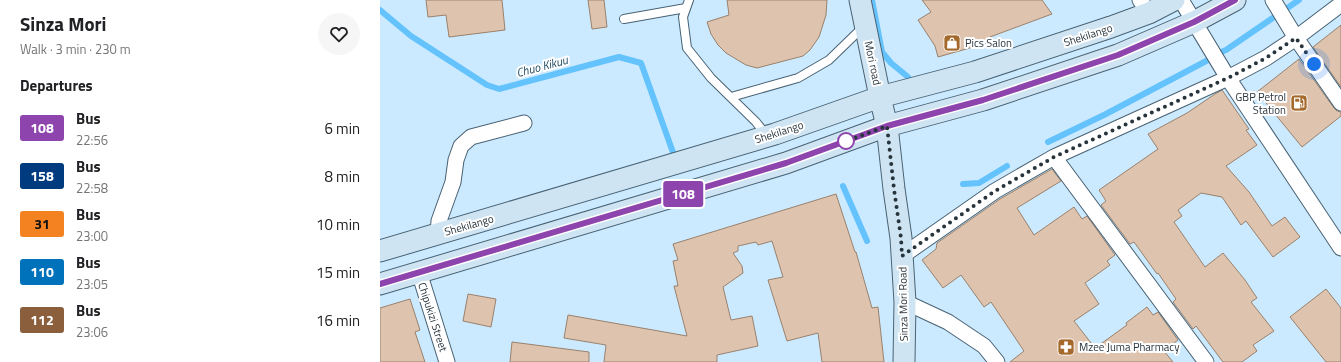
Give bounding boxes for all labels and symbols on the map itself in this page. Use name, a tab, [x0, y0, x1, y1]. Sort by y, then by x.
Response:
street label: Shekilango	[1061, 20, 1115, 50]
shop icon: Pics Salon	[942, 33, 962, 53]
place label: Pics Salon	[965, 35, 1012, 51]
street label: Mori road	[861, 40, 885, 87]
water label: Chuo Kikuu	[514, 50, 571, 82]
your location	[1304, 54, 1324, 74]
place label: GBP Petrol Station	[1236, 89, 1286, 118]
fuel station icon: GBP Petrol Station	[1289, 93, 1309, 113]
street label: Shekilango	[752, 117, 806, 147]
unlabelled marker	[837, 132, 855, 150]
line badge: 108	[660, 181, 706, 207]
street label: Shekilango	[443, 210, 496, 240]
street label: Sinza Mori Road	[894, 266, 912, 341]
street label: Chipukizi Street	[414, 280, 452, 354]
pharmacy icon: Mzee Juma Pharmacy	[1056, 337, 1076, 357]
place label: Mzee Juma Pharmacy	[1079, 339, 1180, 355]

